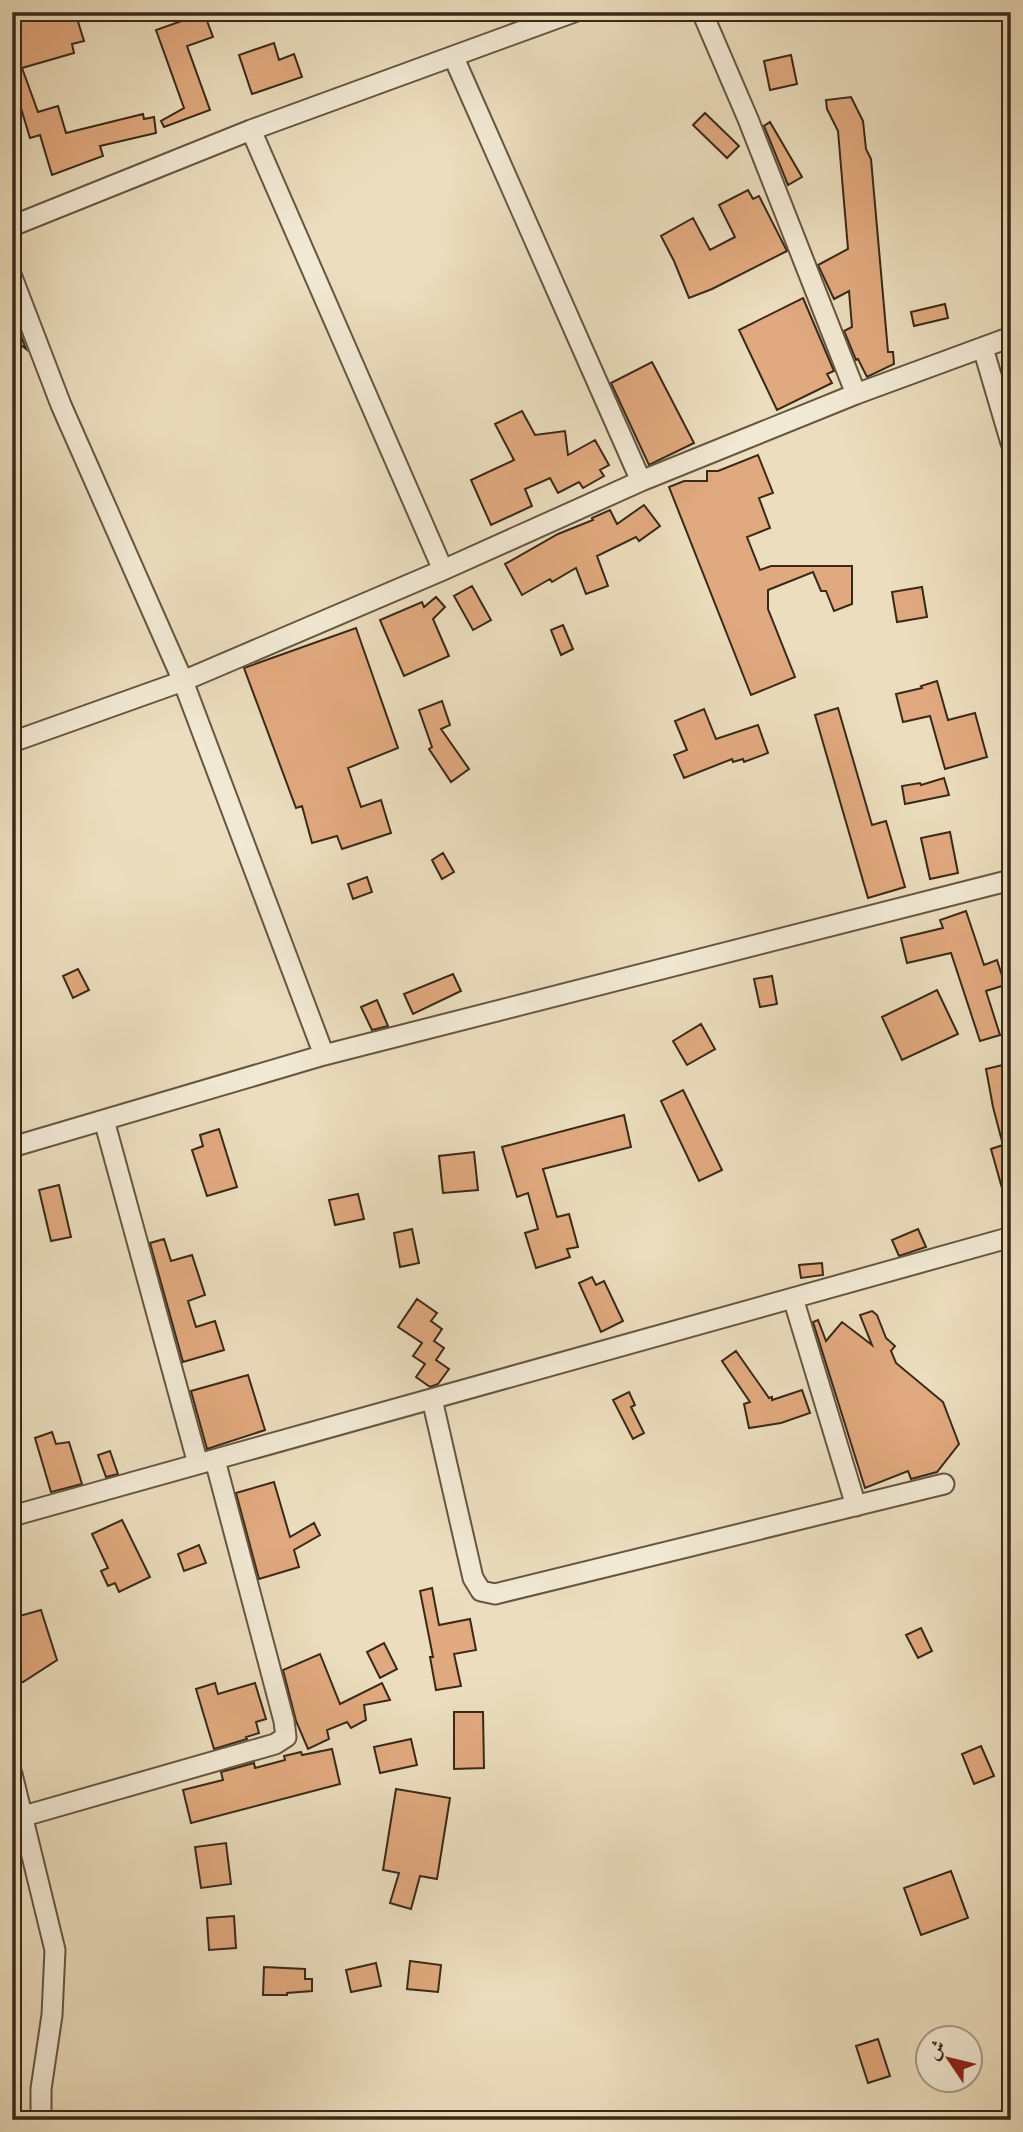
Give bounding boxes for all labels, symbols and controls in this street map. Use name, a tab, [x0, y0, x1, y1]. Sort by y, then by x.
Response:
north arrow	[914, 2024, 984, 2094]
text: ش	[921, 2036, 950, 2064]

